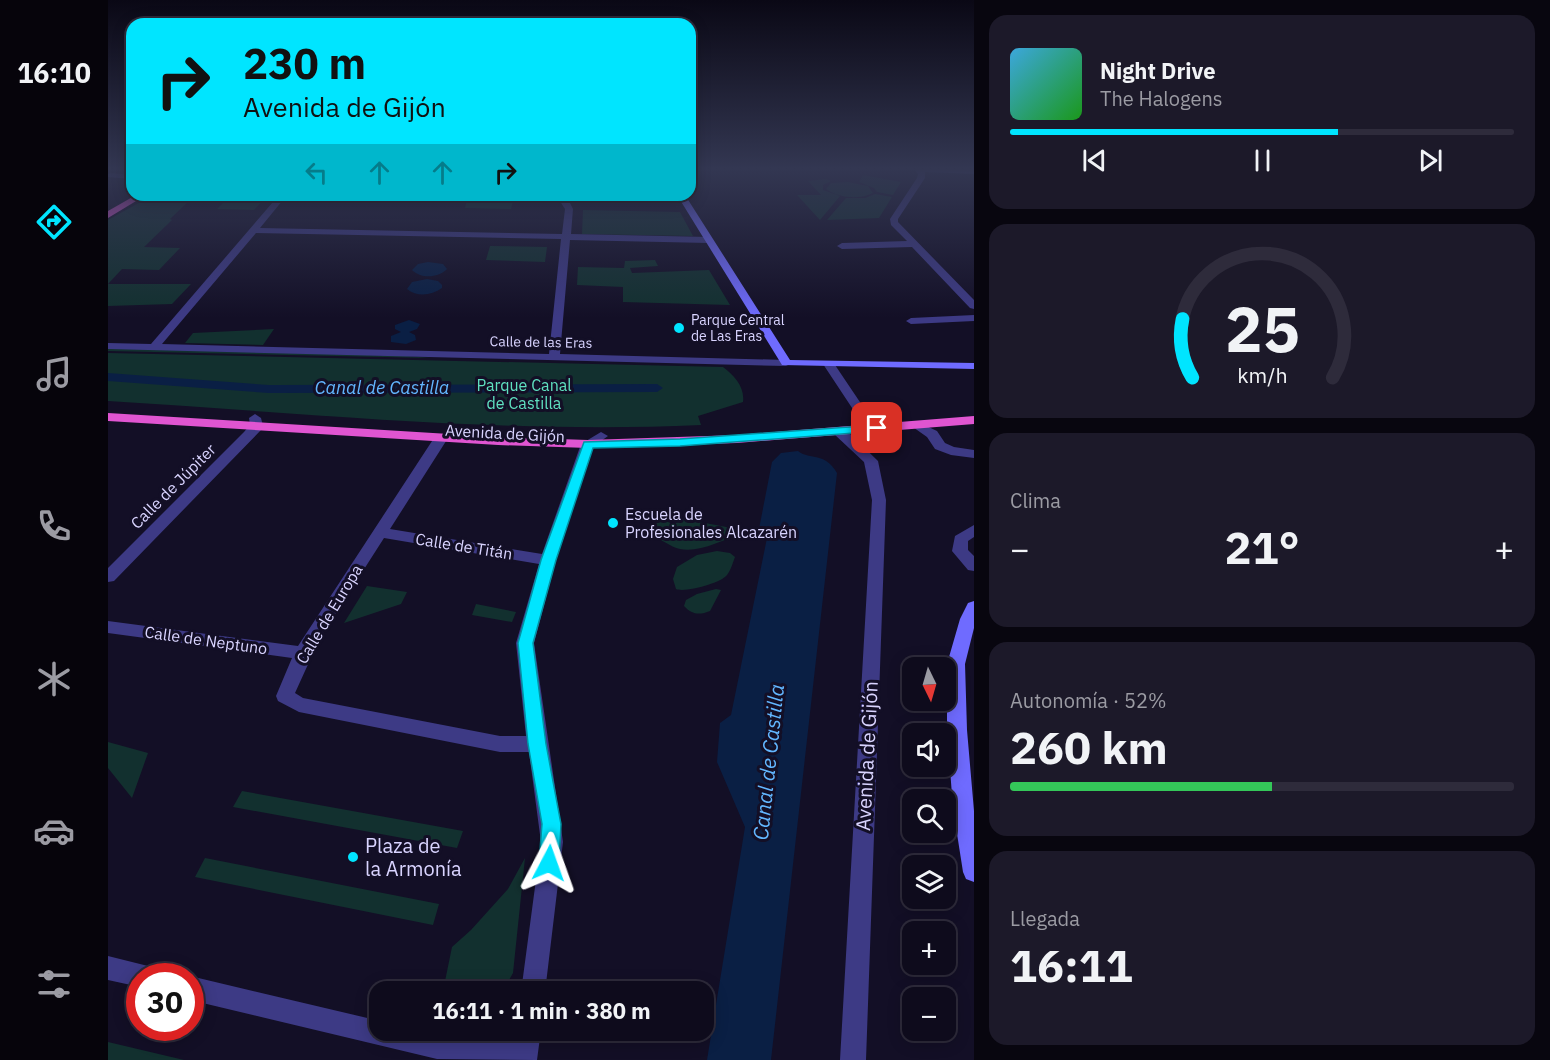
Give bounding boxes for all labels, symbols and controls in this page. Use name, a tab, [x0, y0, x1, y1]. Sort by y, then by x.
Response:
text: 230 m	[243, 36, 366, 91]
icon: right	[144, 42, 222, 120]
text: 16:10	[17, 55, 91, 90]
text: Night Drive	[1100, 56, 1216, 85]
text: The Halogens	[1100, 85, 1222, 112]
text: Avenida de Gijón	[243, 89, 446, 124]
icon: previous	[1078, 144, 1111, 177]
icon: pause	[1246, 144, 1279, 177]
icon: next	[1414, 144, 1447, 177]
icon: left	[300, 156, 333, 189]
icon: ahead	[363, 156, 396, 189]
icon: ahead	[426, 156, 459, 189]
icon: right	[489, 156, 522, 189]
icon: directions	[33, 201, 75, 243]
text: 25	[1225, 288, 1299, 369]
place label: Parque Central de Las Eras	[691, 311, 785, 345]
marker: Parque Central de Las Eras	[672, 321, 686, 335]
street label: Calle de las Eras	[489, 332, 593, 352]
icon: music	[33, 353, 75, 395]
text: km/h	[1237, 361, 1287, 389]
park label: Parque Canal de Castilla	[476, 375, 572, 413]
water label: Canal de Castilla	[315, 376, 449, 399]
pin	[851, 402, 902, 453]
icon: arrive	[860, 411, 893, 444]
street label: Avenida de Gijón	[444, 420, 566, 446]
street label: Calle de Júpiter	[126, 439, 220, 533]
text: Clima	[1010, 487, 1061, 514]
place label: Escuela de Profesionales Alcazarén	[625, 504, 797, 542]
icon: phone	[33, 505, 75, 547]
marker: Escuela de Profesionales Alcazarén	[606, 516, 620, 530]
text: 21°	[1224, 518, 1300, 576]
text: −	[1010, 527, 1030, 570]
text: +	[1494, 527, 1514, 570]
street label: Calle de Titán	[414, 528, 514, 564]
street label: Calle de Europa	[291, 560, 367, 667]
street label: Calle de Neptuno	[143, 622, 269, 659]
north arrow	[902, 657, 956, 711]
map controls	[902, 657, 956, 1041]
icon: climate	[33, 658, 75, 700]
street label: Avenida de Gijón	[849, 680, 884, 832]
water label: Canal de Castilla	[746, 682, 790, 841]
text: Autonomía · 52%	[1010, 687, 1167, 714]
text: 260 km	[1010, 718, 1168, 776]
button: sound	[902, 723, 956, 777]
button: search	[902, 789, 956, 843]
icon: car	[33, 810, 75, 852]
position arrow	[517, 831, 581, 895]
place label: Plaza de la Armonía	[365, 832, 462, 882]
marker: Plaza de la Armonía	[346, 850, 360, 864]
button: layers	[902, 855, 956, 909]
text: Llegada	[1010, 905, 1080, 932]
button: +	[902, 921, 956, 975]
text: 16:11	[1010, 936, 1133, 994]
icon: filters	[33, 963, 75, 1005]
speed limit sign: 30	[126, 963, 204, 1041]
button: −	[902, 987, 956, 1041]
text: 16:11 · 1 min · 380 m	[432, 996, 651, 1025]

